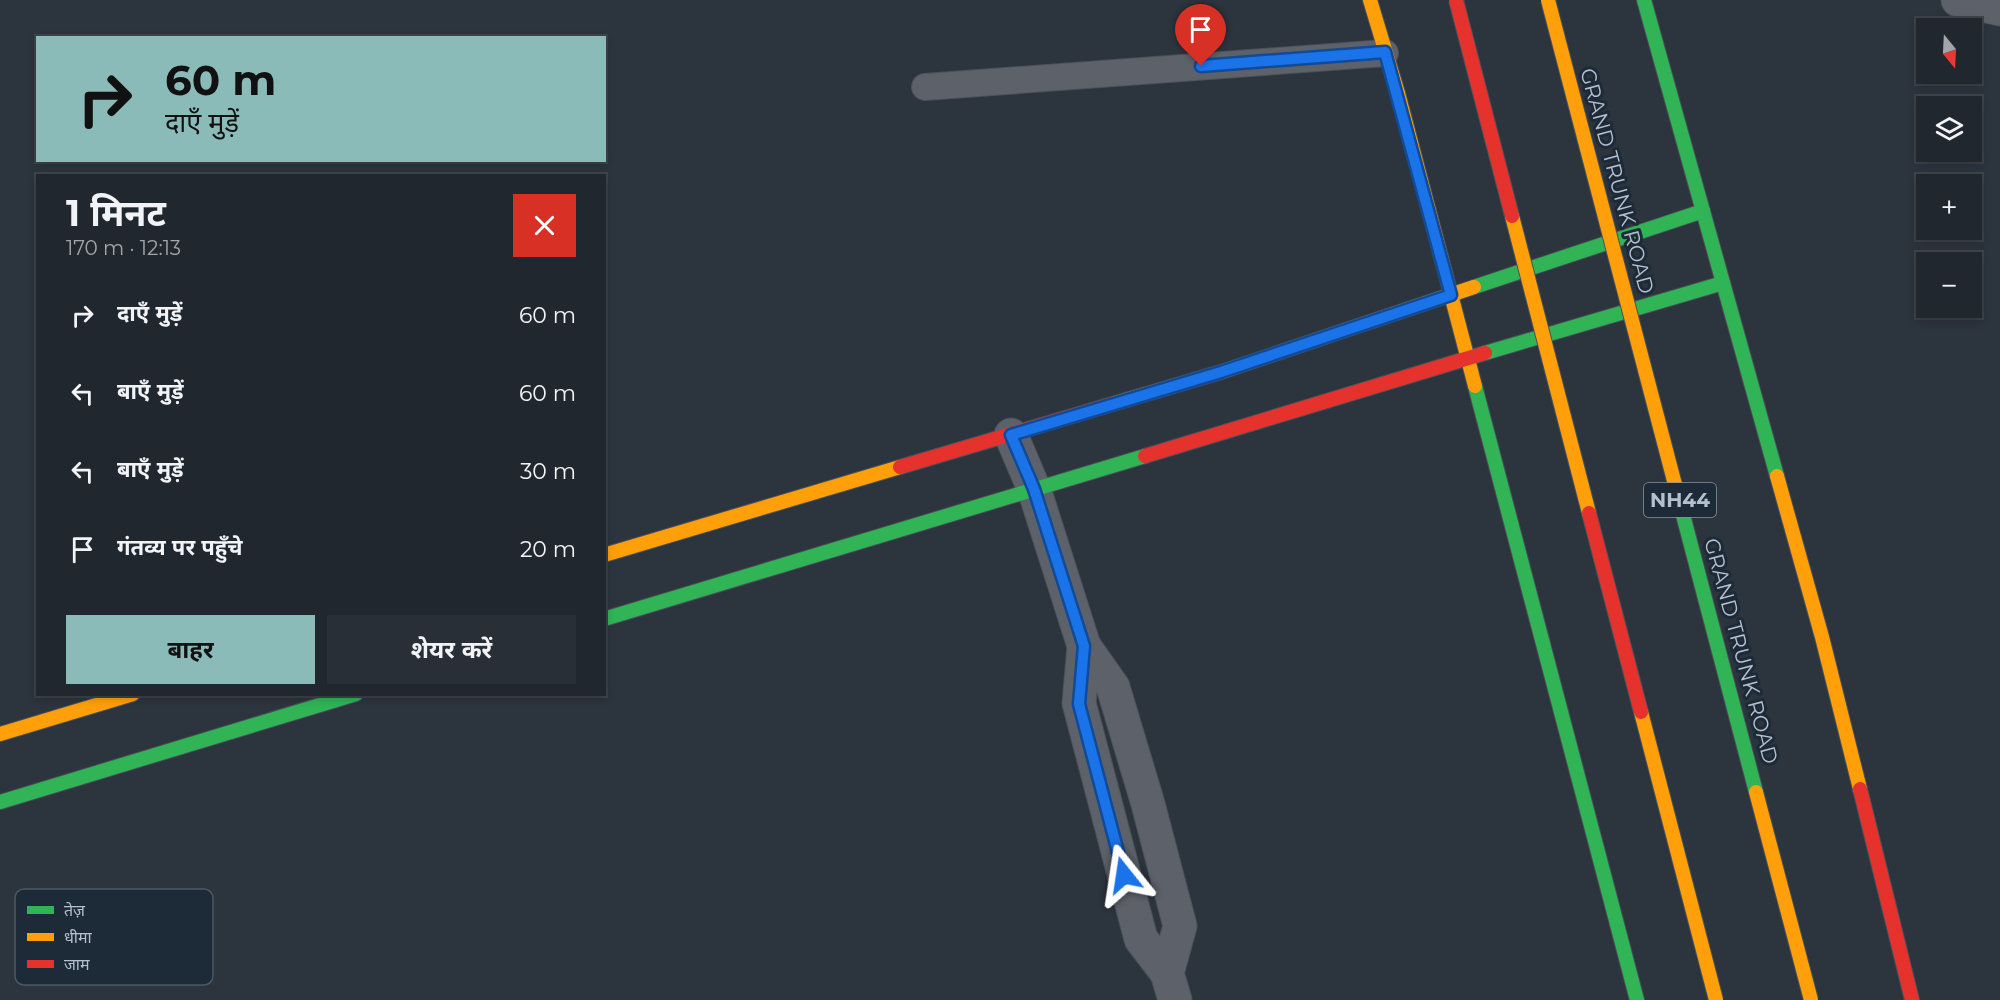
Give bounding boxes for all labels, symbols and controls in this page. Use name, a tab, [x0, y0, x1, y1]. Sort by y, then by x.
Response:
pin	[1175, 4, 1226, 66]
icon: arrive	[1184, 13, 1217, 46]
north arrow	[1916, 18, 1982, 84]
map controls	[1916, 18, 1982, 318]
text: 60 m	[165, 54, 276, 106]
icon: right	[66, 60, 144, 138]
street label: GRAND TRUNK ROAD	[1575, 65, 1660, 297]
button: layers	[1916, 96, 1982, 162]
text: दाएँ मुड़ें	[165, 106, 239, 139]
button: +	[1916, 174, 1982, 240]
text: 1 मिनट	[66, 191, 166, 235]
button: close	[513, 194, 576, 257]
text: 170 m · 12:13	[66, 236, 181, 260]
button: −	[1916, 252, 1982, 318]
icon: right	[66, 299, 99, 332]
text: दाएँ मुड़ें	[117, 300, 182, 327]
text: 60 m	[519, 302, 576, 329]
icon: left	[66, 377, 99, 410]
text: बाएँ मुड़ें	[117, 378, 184, 405]
text: 60 m	[519, 380, 576, 407]
icon: left	[66, 455, 99, 488]
text: बाएँ मुड़ें	[117, 456, 184, 483]
text: 30 m	[520, 458, 576, 485]
road number: NH44	[1644, 483, 1716, 517]
icon: arrive	[66, 533, 99, 566]
text: गंतव्य पर पहुँचे	[117, 534, 243, 561]
street label: GRAND TRUNK ROAD	[1699, 535, 1784, 767]
text: 20 m	[520, 536, 576, 563]
button: बाहर	[66, 615, 315, 684]
button: शेयर करें	[327, 615, 576, 684]
position arrow	[1092, 843, 1156, 907]
legend	[15, 889, 213, 985]
text: तेज़	[64, 901, 86, 920]
text: धीमा	[64, 928, 93, 947]
text: जाम	[64, 955, 90, 974]

